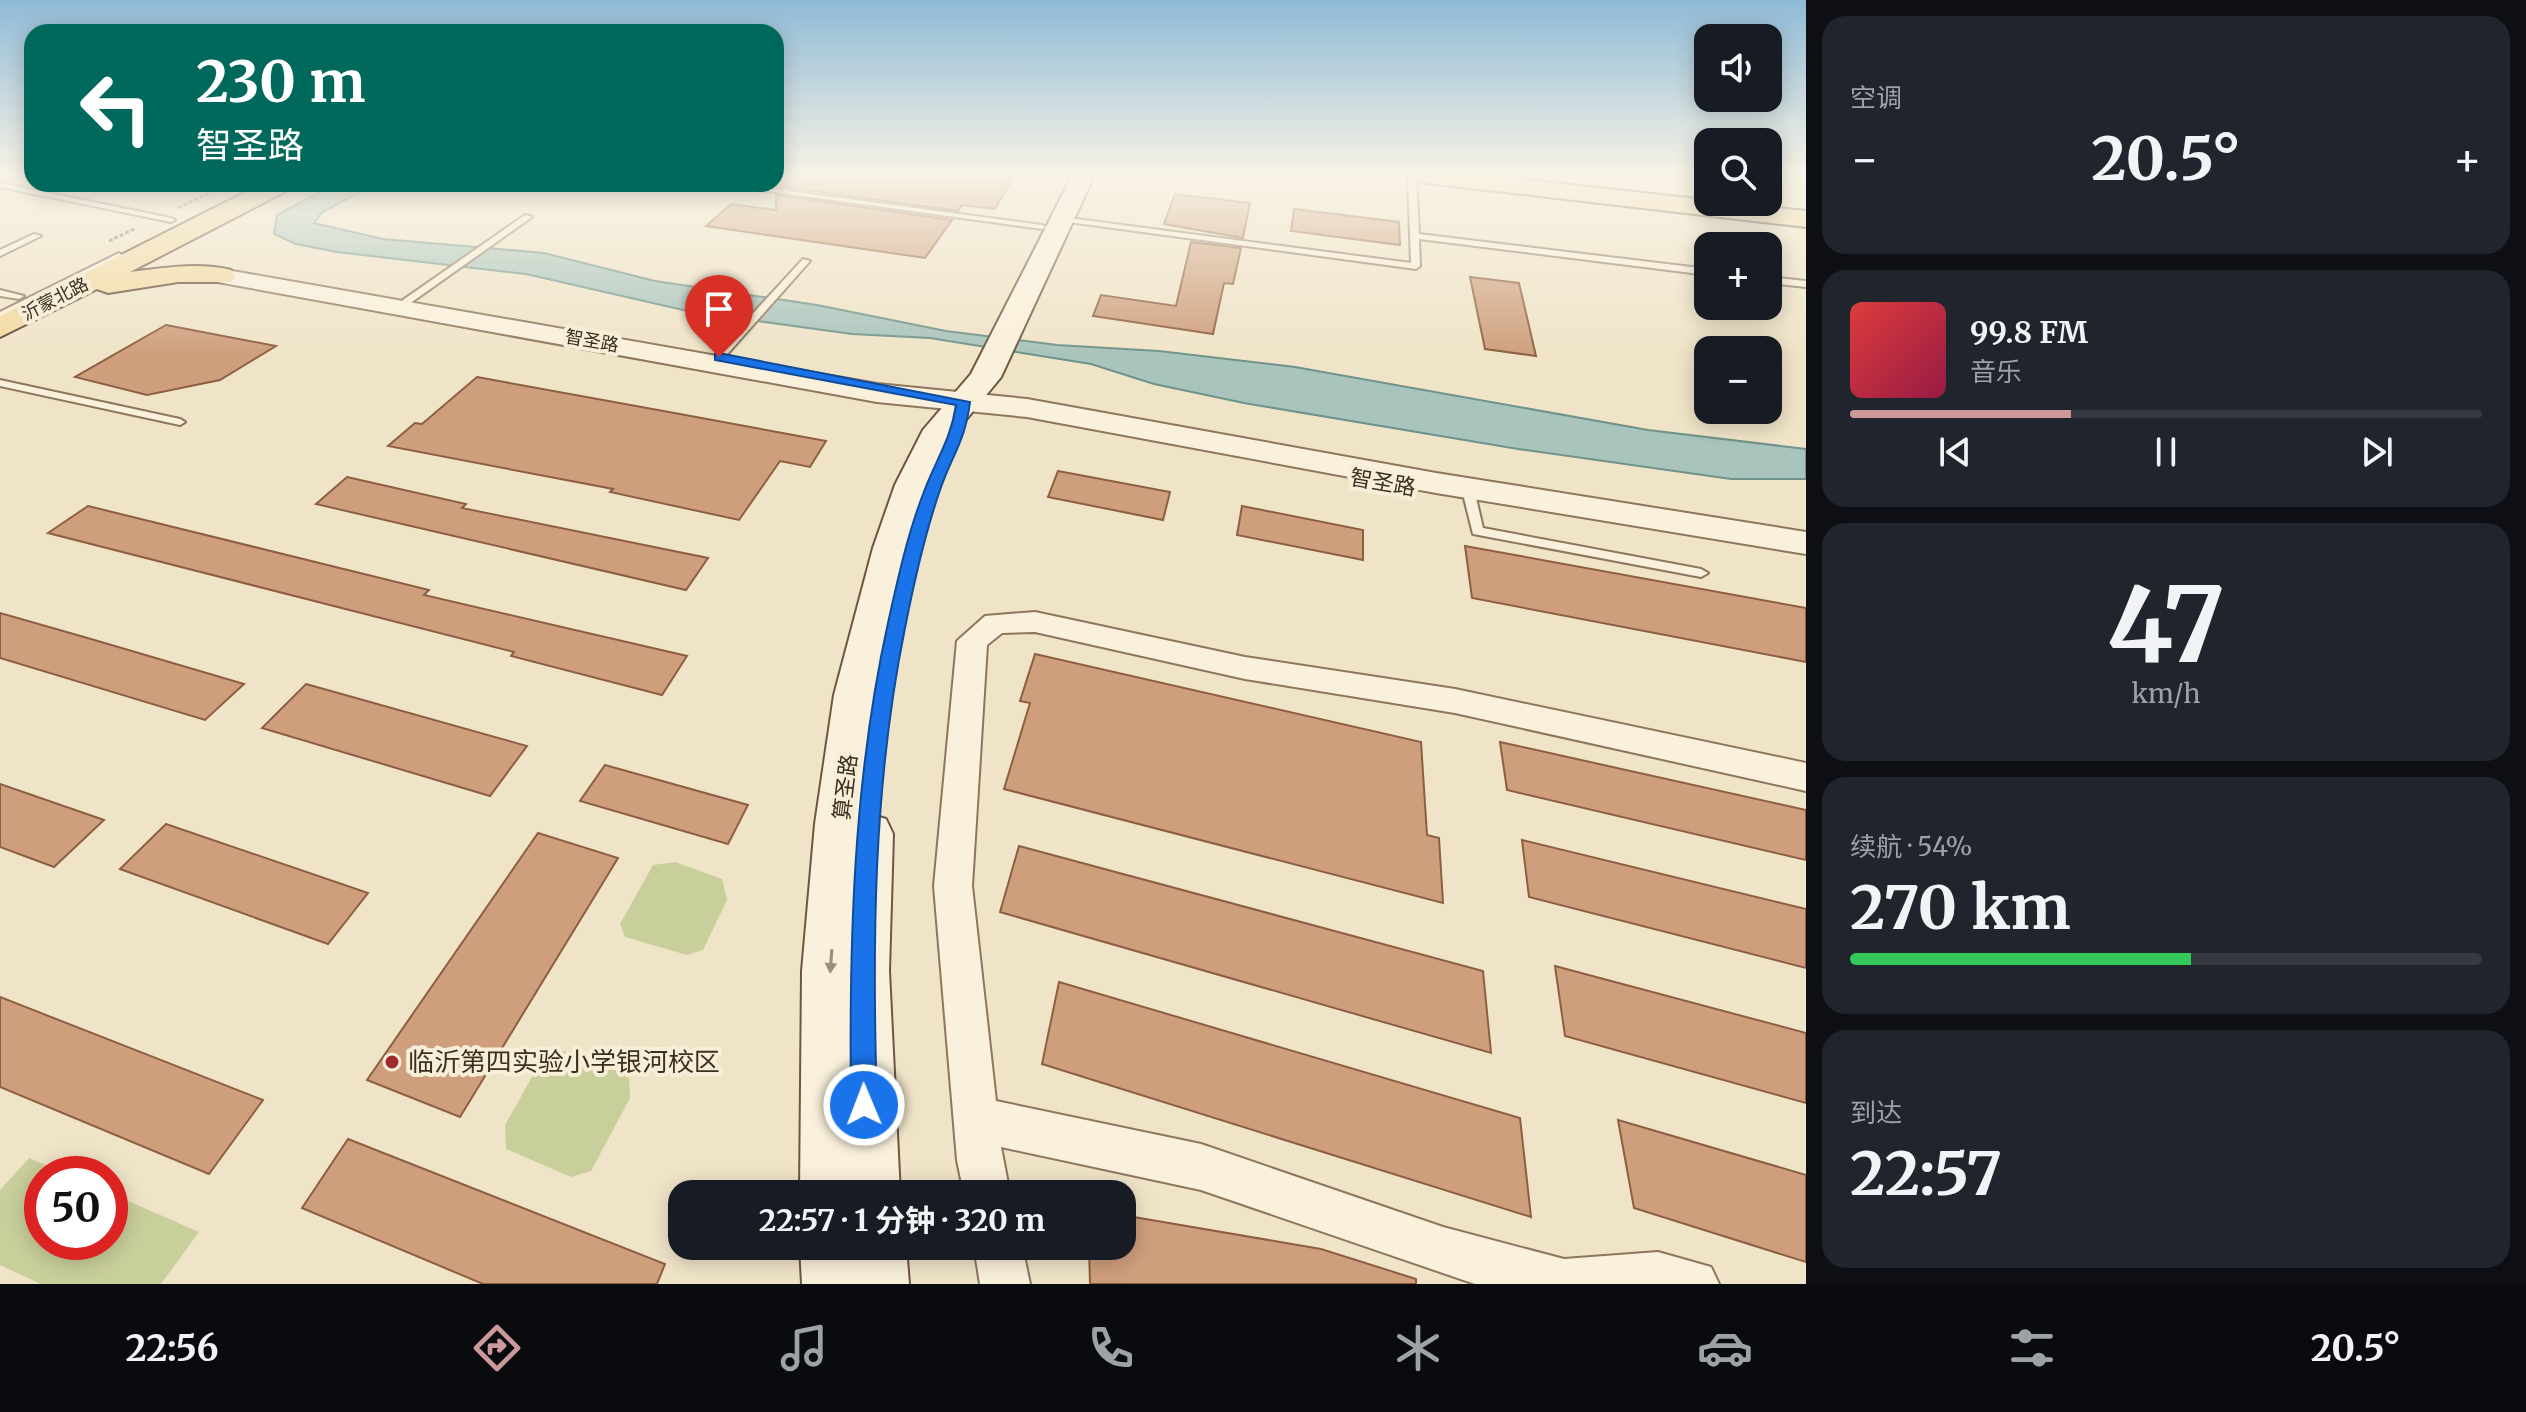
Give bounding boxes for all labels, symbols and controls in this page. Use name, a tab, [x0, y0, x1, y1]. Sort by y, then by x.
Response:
map controls	[1694, 24, 1782, 424]
button: sound	[1694, 24, 1782, 112]
text: 230 m	[196, 47, 366, 117]
icon: left	[64, 56, 168, 160]
text: 空调	[1850, 81, 1902, 114]
text: 20.5°	[2091, 121, 2241, 196]
text: 智圣路	[196, 123, 304, 168]
button: search	[1694, 128, 1782, 216]
text: −	[1850, 132, 1879, 187]
text: +	[2453, 132, 2482, 187]
button: +	[1694, 232, 1782, 320]
street label: 沂蒙北路	[17, 272, 92, 325]
pin	[685, 275, 753, 357]
icon: arrive	[697, 287, 741, 331]
text: 99.8 FM	[1970, 313, 2088, 351]
street label: 智圣路	[564, 324, 621, 357]
button: −	[1694, 336, 1782, 424]
text: 音乐	[1970, 355, 2022, 388]
icon: previous	[1933, 430, 1977, 474]
icon: pause	[2144, 430, 2188, 474]
icon: next	[2355, 430, 2399, 474]
street label: 智圣路	[1348, 462, 1418, 502]
text: 47	[2107, 560, 2225, 690]
text: km/h	[2132, 677, 2200, 710]
street label: 算圣路	[827, 753, 863, 821]
text: 续航 · 54%	[1850, 830, 1973, 863]
text: 270 km	[1850, 870, 2071, 945]
one-way arrow	[824, 949, 837, 974]
place label: 临沂第四实验小学银河校区	[408, 1045, 720, 1078]
marker: 临沂第四实验小学银河校区	[383, 1053, 401, 1071]
position arrow	[822, 1063, 906, 1147]
text: 到达	[1850, 1096, 1902, 1129]
text: 22:57	[1850, 1136, 2002, 1211]
speed limit sign: 50	[24, 1156, 128, 1260]
text: 22:57 · 1 分钟 · 320 m	[759, 1201, 1045, 1239]
icon: directions	[469, 1320, 525, 1376]
icon: music	[776, 1320, 832, 1376]
icon: phone	[1083, 1320, 1139, 1376]
icon: climate	[1390, 1320, 1446, 1376]
icon: car	[1697, 1320, 1753, 1376]
icon: filters	[2004, 1320, 2060, 1376]
text: 22:56	[125, 1326, 219, 1371]
text: 20.5°	[2311, 1326, 2401, 1371]

